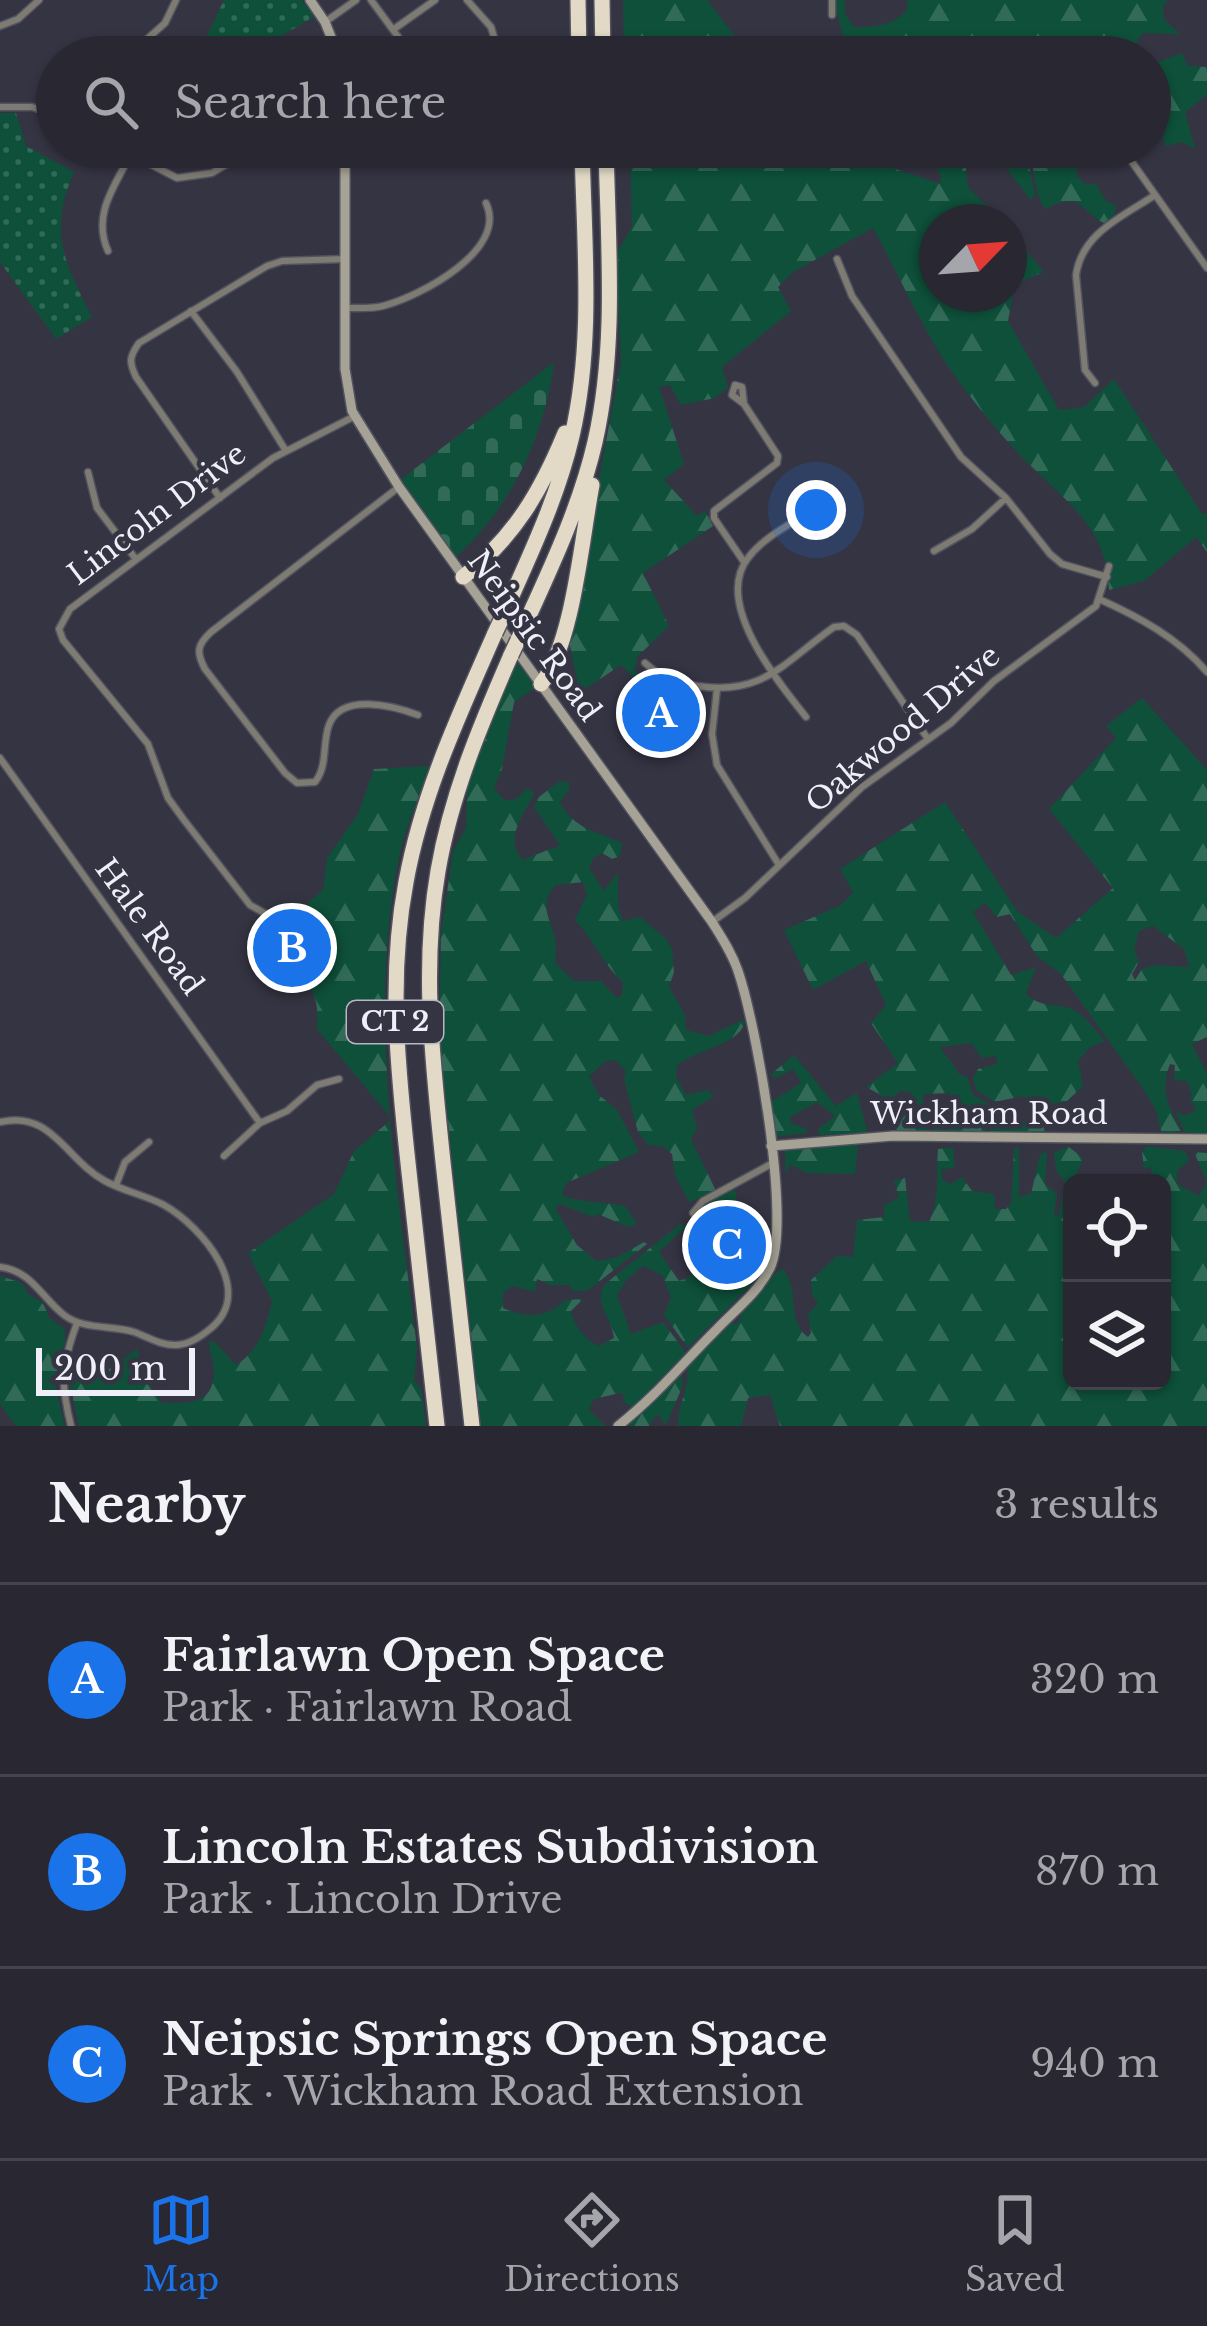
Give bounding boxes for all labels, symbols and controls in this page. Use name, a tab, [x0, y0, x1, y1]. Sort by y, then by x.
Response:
search box	[36, 36, 1171, 168]
icon: search	[78, 69, 144, 135]
text: Search here	[174, 74, 446, 130]
north arrow	[919, 204, 1027, 312]
street label: Lincoln Drive	[60, 435, 253, 593]
your location	[786, 480, 846, 540]
street label: Neipsic Road	[460, 543, 609, 728]
street label: Oakwood Drive	[798, 637, 1007, 821]
pin: A	[622, 668, 700, 758]
street label: Hale Road	[87, 851, 211, 1002]
pin: B	[253, 903, 331, 993]
road number: CT 2	[347, 1001, 443, 1043]
street label: Wickham Road	[869, 1095, 1108, 1132]
map controls	[1063, 1174, 1171, 1390]
button: locate	[1063, 1174, 1171, 1282]
pin: C	[688, 1200, 766, 1290]
button: layers	[1063, 1282, 1171, 1390]
scale bar	[36, 1342, 195, 1395]
text: 200 m	[54, 1348, 166, 1389]
text: Nearby	[48, 1473, 245, 1536]
text: 3 results	[994, 1480, 1159, 1529]
text: Fairlawn Open Space	[162, 1627, 665, 1683]
text: A	[71, 1655, 103, 1704]
text: 320 m	[1030, 1655, 1159, 1704]
text: Park · Fairlawn Road	[162, 1683, 572, 1732]
text: Lincoln Estates Subdivision	[162, 1819, 818, 1875]
text: B	[71, 1847, 103, 1896]
text: 870 m	[1035, 1847, 1159, 1896]
text: Park · Lincoln Drive	[162, 1875, 563, 1924]
text: Neipsic Springs Open Space	[162, 2011, 828, 2067]
text: C	[71, 2039, 103, 2088]
text: 940 m	[1030, 2039, 1159, 2088]
text: Park · Wickham Road Extension	[162, 2067, 804, 2116]
tab: Map	[143, 2187, 219, 2300]
tab: Directions	[504, 2187, 680, 2300]
tab: Saved	[965, 2187, 1064, 2300]

